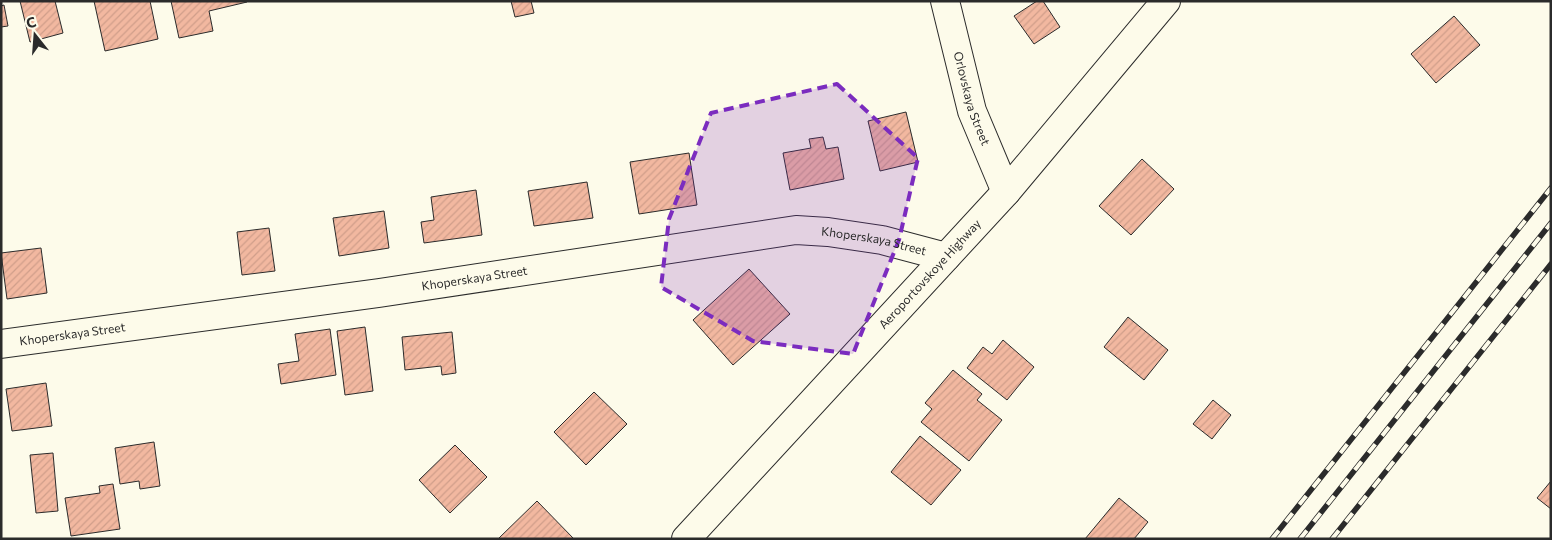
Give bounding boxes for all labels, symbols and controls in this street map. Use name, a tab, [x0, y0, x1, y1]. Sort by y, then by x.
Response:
north arrow	[10, 10, 60, 60]
text: С	[24, 13, 38, 32]
street label: Orlovskaya Street	[952, 50, 994, 147]
street label: Aeroportovskoye Highway	[875, 216, 983, 331]
street label: Khoperskaya Street	[821, 224, 928, 258]
street label: Khoperskaya Street	[420, 263, 528, 292]
street label: Khoperskaya Street	[18, 319, 126, 347]

